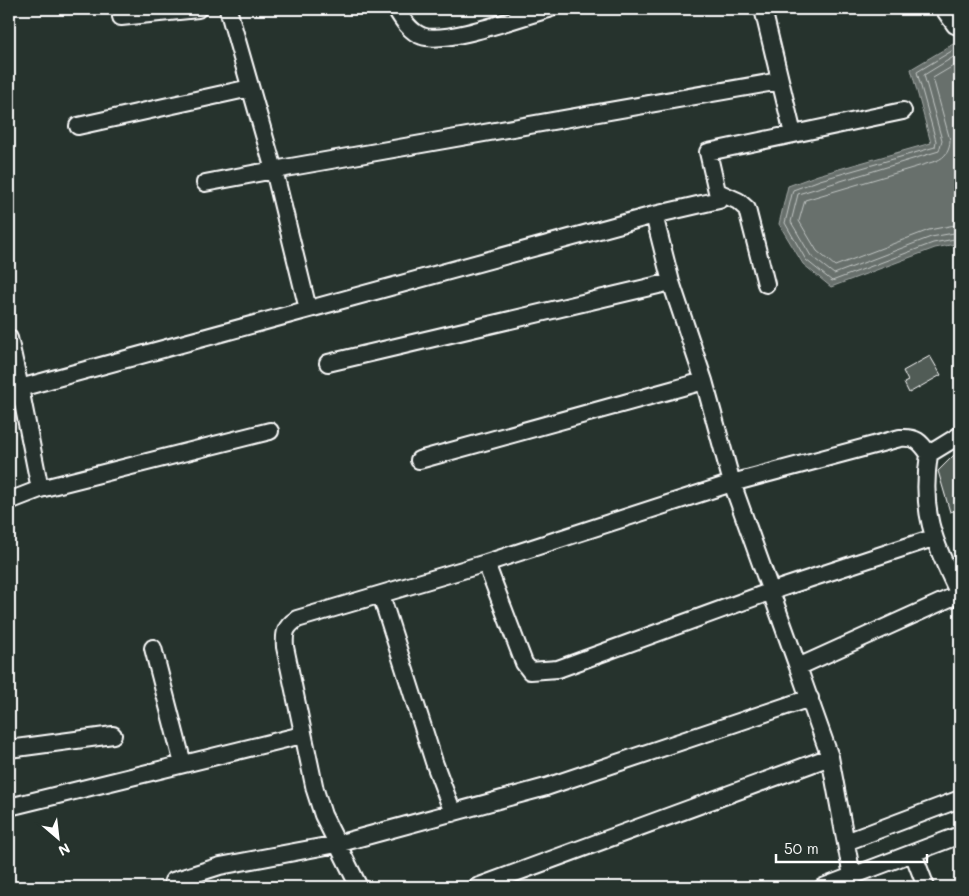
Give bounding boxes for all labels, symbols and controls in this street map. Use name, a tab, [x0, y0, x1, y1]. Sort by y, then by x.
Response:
north arrow	[32, 814, 82, 864]
scale bar	[776, 831, 928, 863]
text: 50 m	[784, 838, 819, 858]
text: N	[55, 839, 73, 861]

